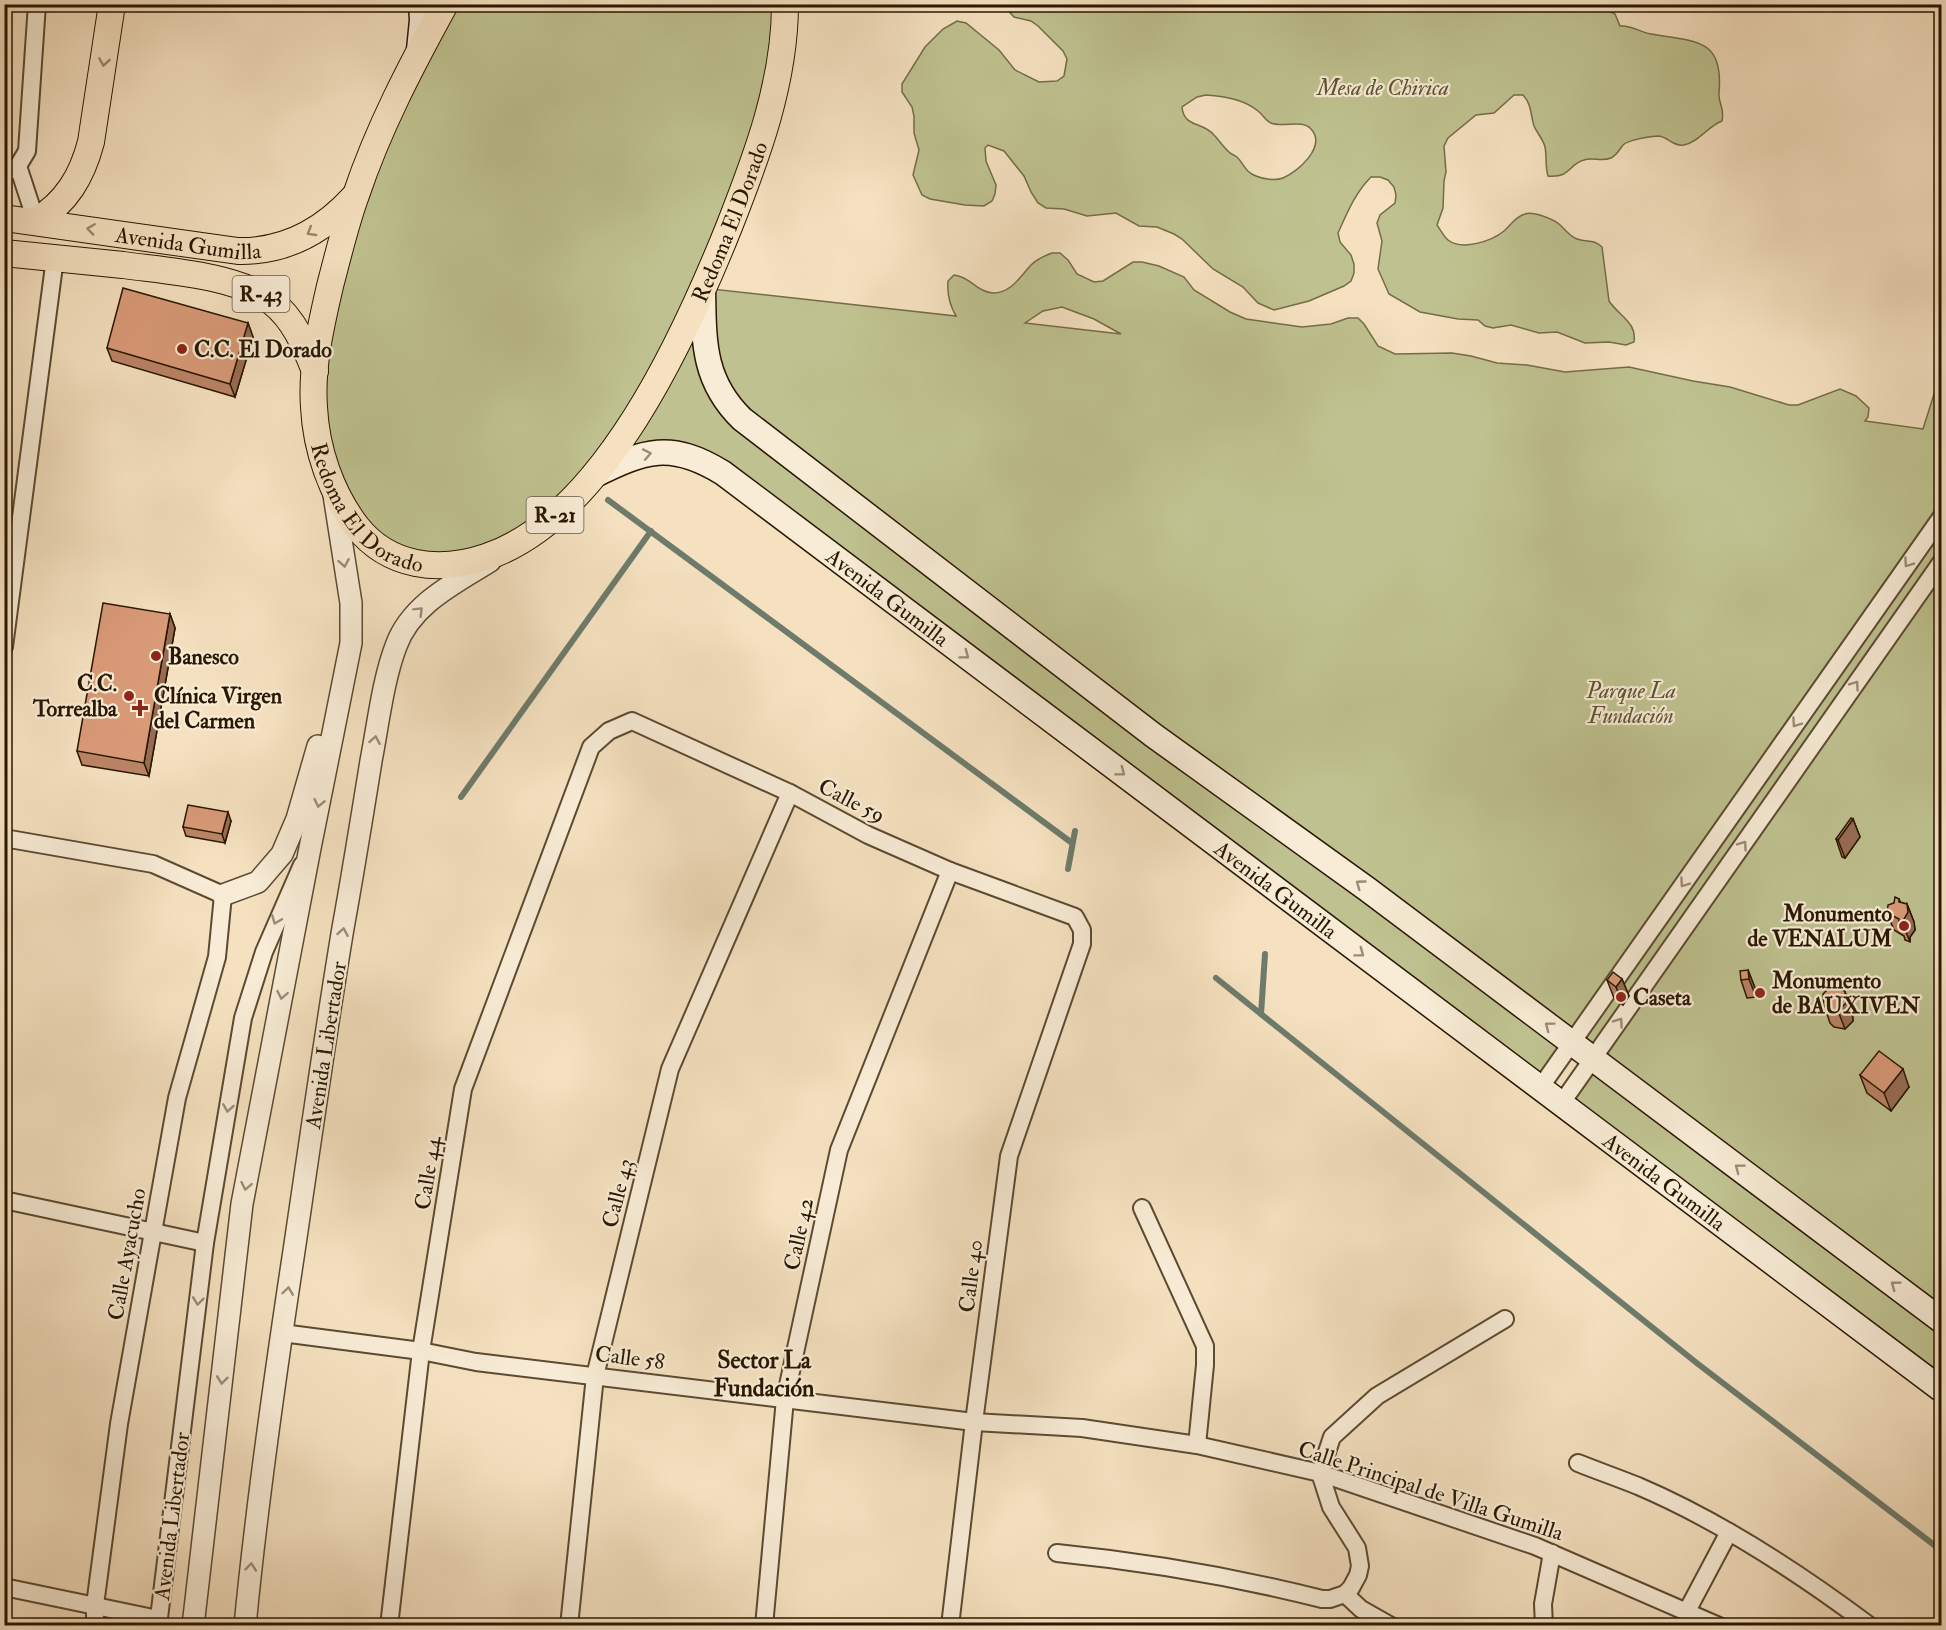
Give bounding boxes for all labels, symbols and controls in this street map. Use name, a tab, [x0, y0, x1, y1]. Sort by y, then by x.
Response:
one-way arrow	[98, 58, 110, 67]
park label: Mesa de Chirica	[1315, 74, 1449, 102]
street label: Redoma El Dorado	[686, 138, 774, 307]
street label: Avenida Gumilla	[112, 221, 264, 266]
one-way arrow	[86, 223, 95, 235]
one-way arrow	[307, 225, 317, 236]
road number: R-43	[232, 276, 290, 312]
place label: C.C. El Dorado	[194, 336, 332, 364]
marker: C.C. El Dorado	[175, 342, 189, 356]
street label: Redoma El Dorado	[304, 440, 425, 579]
one-way arrow	[642, 448, 652, 461]
road number: R-21	[526, 497, 584, 533]
street label: Avenida Gumilla	[819, 542, 955, 654]
one-way arrow	[1904, 557, 1915, 568]
one-way arrow	[338, 558, 350, 567]
one-way arrow	[412, 607, 422, 618]
place label: Banesco	[168, 643, 239, 671]
one-way arrow	[959, 648, 970, 659]
marker: Banesco	[149, 649, 163, 663]
place label: C.C. Torrealba	[32, 670, 118, 723]
park label: Parque La Fundación	[1585, 677, 1676, 730]
one-way arrow	[1848, 681, 1859, 692]
place label: Clínica Virgen del Carmen	[154, 682, 283, 735]
marker: C.C. Torrealba	[122, 689, 136, 703]
marker: Clínica Virgen del Carmen	[131, 699, 149, 717]
one-way arrow	[1792, 717, 1803, 728]
one-way arrow	[368, 735, 381, 745]
one-way arrow	[1114, 765, 1125, 776]
street label: Calle 59	[814, 772, 890, 829]
one-way arrow	[313, 798, 326, 808]
street label: Avenida Gumilla	[1208, 834, 1343, 946]
one-way arrow	[1736, 841, 1747, 852]
one-way arrow	[1680, 876, 1691, 887]
one-way arrow	[1355, 880, 1366, 891]
place label: Monumento de VENALUM	[1747, 900, 1892, 953]
one-way arrow	[271, 915, 284, 925]
marker: Monumento de VENALUM	[1897, 919, 1911, 933]
one-way arrow	[336, 927, 348, 937]
one-way arrow	[1354, 946, 1365, 957]
street label: Avenida Libertador	[299, 959, 353, 1132]
place label: Monumento de BAUXIVEN	[1771, 967, 1920, 1020]
place label: Caseta	[1633, 984, 1692, 1012]
marker: Monumento de BAUXIVEN	[1753, 986, 1767, 1000]
one-way arrow	[276, 990, 289, 1000]
marker: Caseta	[1614, 990, 1628, 1004]
one-way arrow	[1612, 1018, 1623, 1029]
one-way arrow	[1545, 1022, 1556, 1033]
one-way arrow	[222, 1104, 234, 1113]
street label: Avenida Gumilla	[1596, 1126, 1732, 1238]
street label: Calle 44	[408, 1133, 448, 1212]
street label: Calle 43	[596, 1156, 640, 1231]
one-way arrow	[1734, 1165, 1745, 1176]
one-way arrow	[240, 1181, 253, 1191]
street label: Calle Ayacucho	[102, 1186, 152, 1322]
street label: Calle 42	[778, 1196, 820, 1273]
street label: Calle 40	[953, 1238, 989, 1314]
one-way arrow	[1890, 1282, 1901, 1293]
one-way arrow	[281, 1286, 293, 1295]
one-way arrow	[192, 1296, 205, 1306]
street label: Calle 58	[593, 1340, 666, 1376]
district label: Sector La Fundación	[714, 1345, 815, 1404]
one-way arrow	[216, 1375, 229, 1385]
street label: Avenida Libertador	[148, 1430, 196, 1603]
street label: Calle Principal de Villa Gumilla	[1294, 1435, 1568, 1548]
one-way arrow	[244, 1563, 257, 1572]

